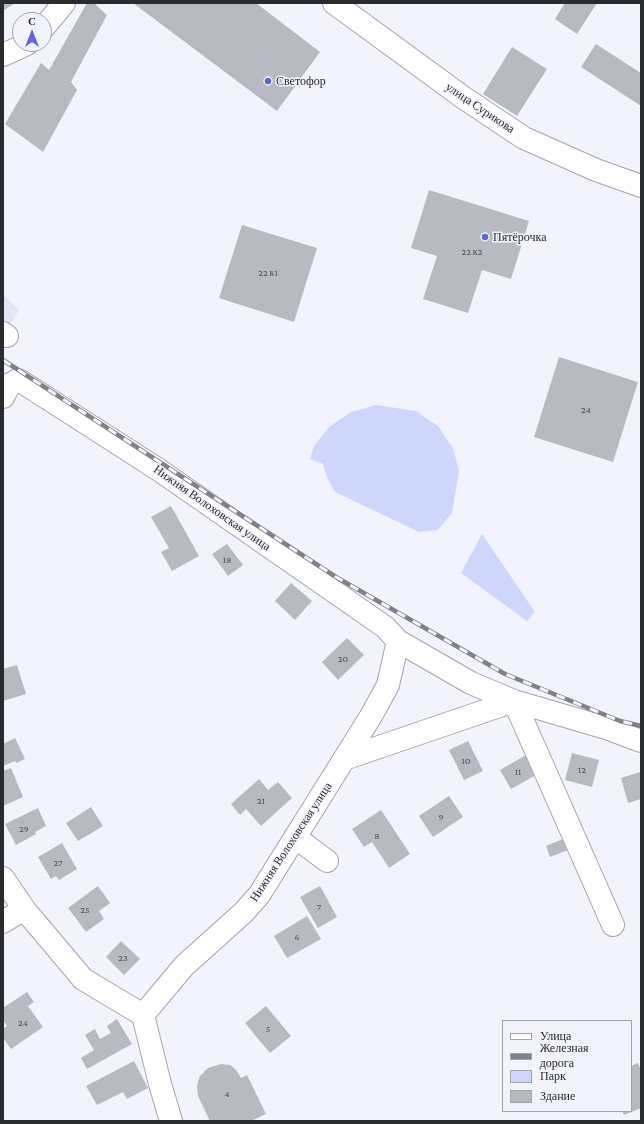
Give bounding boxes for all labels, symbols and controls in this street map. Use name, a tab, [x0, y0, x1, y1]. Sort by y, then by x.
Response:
north arrow	[12, 12, 52, 52]
text: С	[28, 15, 36, 27]
place label: Светофор	[276, 74, 326, 88]
marker: Светофор	[263, 76, 273, 86]
street label: улица Сурикова	[443, 80, 517, 136]
place label: Пятёрочка	[493, 230, 546, 244]
marker: Пятёрочка	[480, 232, 490, 242]
house number: 22 к2	[462, 246, 482, 258]
house number: 22 к1	[258, 267, 278, 279]
house number: 24	[581, 404, 591, 416]
street label: Нижняя Волоховская улица	[151, 462, 273, 554]
house number: 18	[223, 554, 231, 566]
house number: 20	[338, 653, 348, 665]
house number: 10	[462, 755, 470, 767]
house number: 12	[578, 764, 586, 776]
house number: 11	[515, 766, 521, 778]
street label: Нижняя Волоховская улица	[247, 780, 335, 904]
house number: 21	[257, 795, 265, 807]
house number: 9	[438, 811, 444, 823]
house number: 29	[19, 823, 29, 835]
house number: 8	[374, 830, 380, 842]
house number: 27	[53, 857, 63, 869]
house number: 7	[317, 901, 321, 913]
house number: 25	[80, 904, 90, 916]
house number: 6	[294, 931, 300, 943]
house number: 23	[118, 952, 128, 964]
house number: 24	[18, 1017, 28, 1029]
legend	[502, 1020, 632, 1112]
house number: 5	[266, 1023, 270, 1035]
text: Улица	[540, 1029, 571, 1043]
text: Железная дорога	[540, 1041, 589, 1070]
text: Парк	[540, 1069, 566, 1083]
house number: 4	[224, 1088, 230, 1100]
text: Здание	[540, 1089, 575, 1103]

